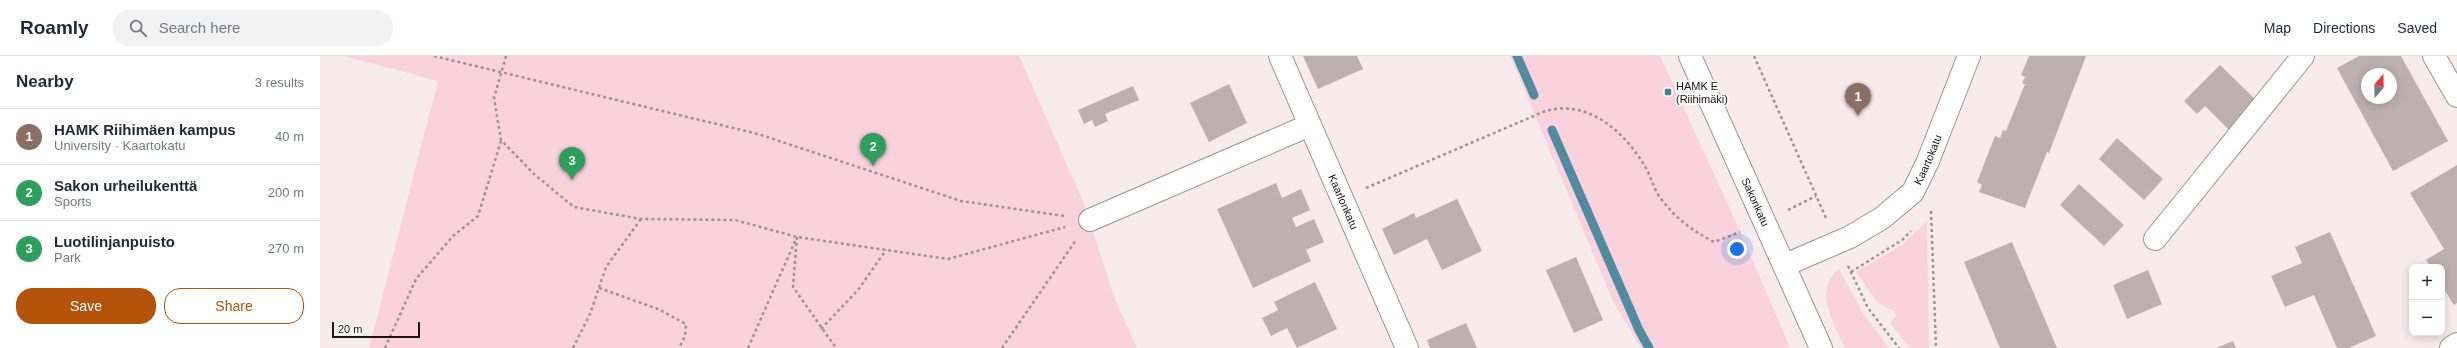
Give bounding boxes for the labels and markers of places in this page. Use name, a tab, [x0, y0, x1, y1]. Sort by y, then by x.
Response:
place label: HAMK E (Riihimäki)	[1676, 80, 1728, 105]
pin: 1	[1845, 83, 1871, 116]
marker: HAMK E (Riihimäki)	[1663, 87, 1673, 97]
pin: 2	[860, 133, 886, 166]
pin: 3	[559, 147, 585, 180]

